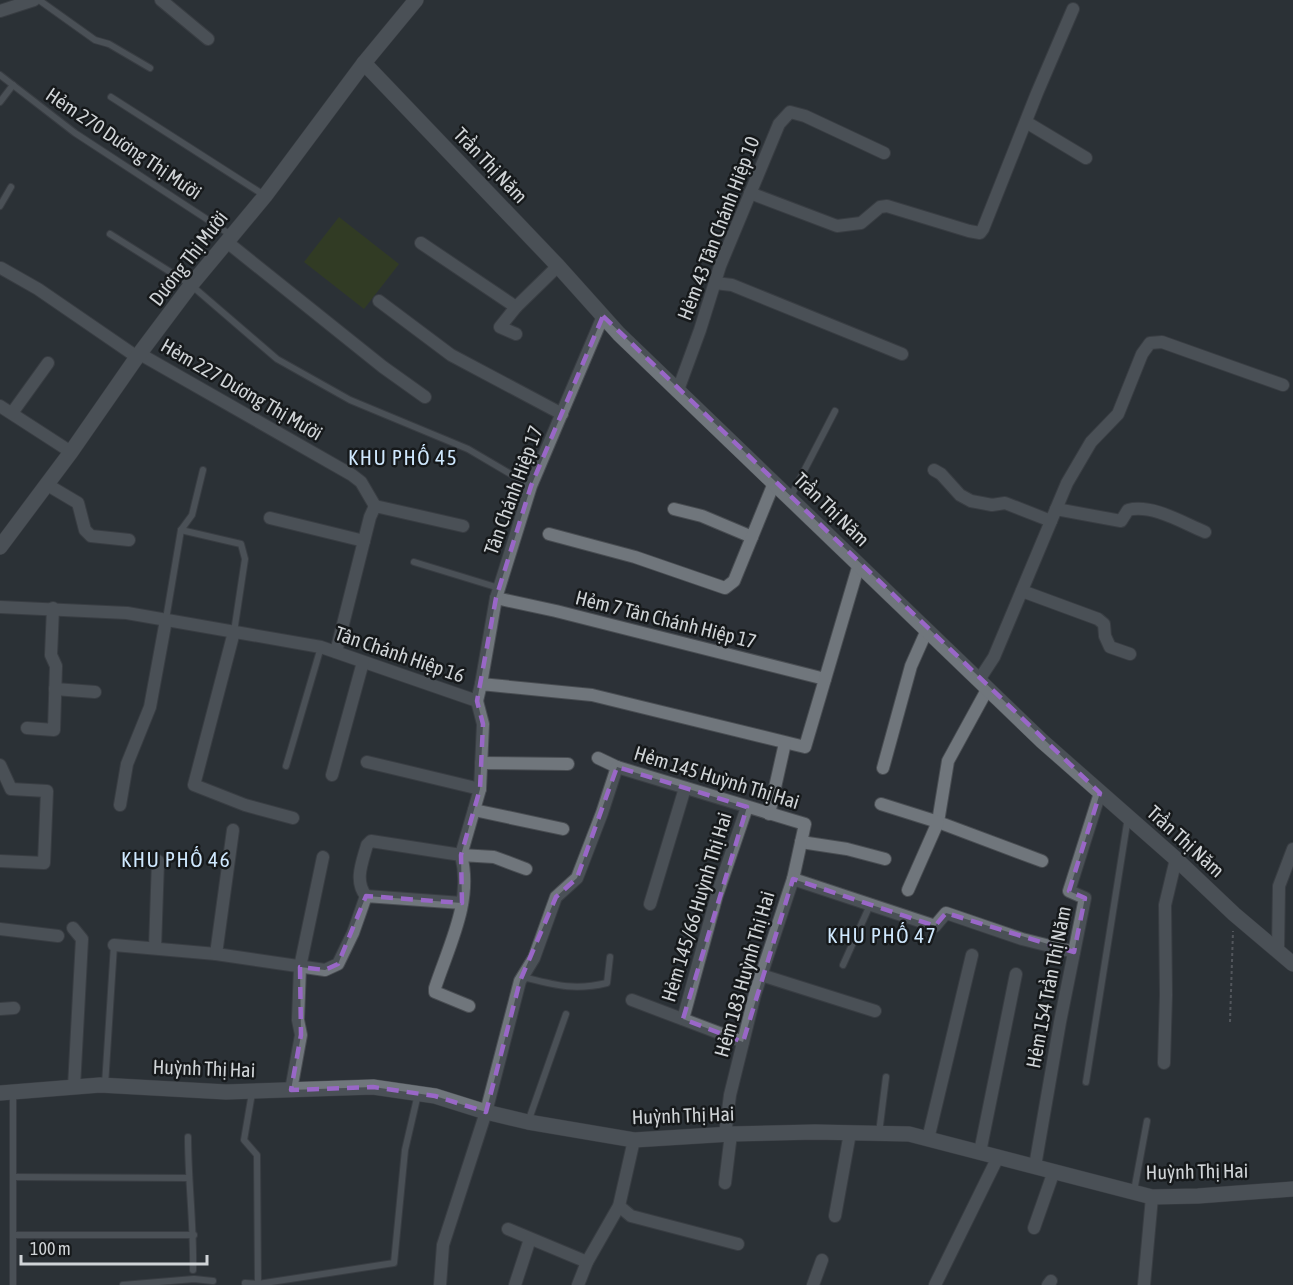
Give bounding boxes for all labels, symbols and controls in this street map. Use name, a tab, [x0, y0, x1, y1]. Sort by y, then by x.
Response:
street label: Hẻm 270 Dương Thị Mười	[42, 82, 206, 204]
street label: Trần Thị Năm	[449, 123, 533, 207]
street label: Hẻm 43 Tân Chánh Hiệp 10	[672, 133, 764, 323]
street label: Dương Thị Mười	[144, 206, 232, 310]
street label: Hẻm 227 Dương Thị Mười	[157, 333, 327, 445]
street label: Tân Chánh Hiệp 17	[479, 422, 547, 558]
district label: KHU PHỐ 45	[348, 444, 458, 469]
street label: Trần Thị Năm	[790, 467, 874, 551]
street label: Hẻm 7 Tân Chánh Hiệp 17	[573, 585, 759, 653]
street label: Tân Chánh Hiệp 16	[332, 621, 468, 687]
street label: Hẻm 145 Huỳnh Thị Hai	[632, 741, 802, 813]
street label: Trần Thị Năm	[1143, 800, 1229, 882]
street label: Hẻm 145/66 Huỳnh Thị Hai	[656, 809, 736, 1005]
district label: KHU PHỐ 46	[121, 846, 231, 871]
street label: Hẻm 183 Huỳnh Thị Hai	[709, 888, 779, 1060]
street label: Hẻm 154 Trần Thị Năm	[1021, 904, 1075, 1070]
district label: KHU PHỐ 47	[827, 922, 937, 947]
street label: Huỳnh Thị Hai	[152, 1055, 256, 1081]
street label: Huỳnh Thị Hai	[631, 1102, 735, 1128]
street label: Huỳnh Thị Hai	[1146, 1159, 1248, 1183]
scale bar	[21, 1228, 207, 1266]
text: 100 m	[30, 1238, 71, 1259]

